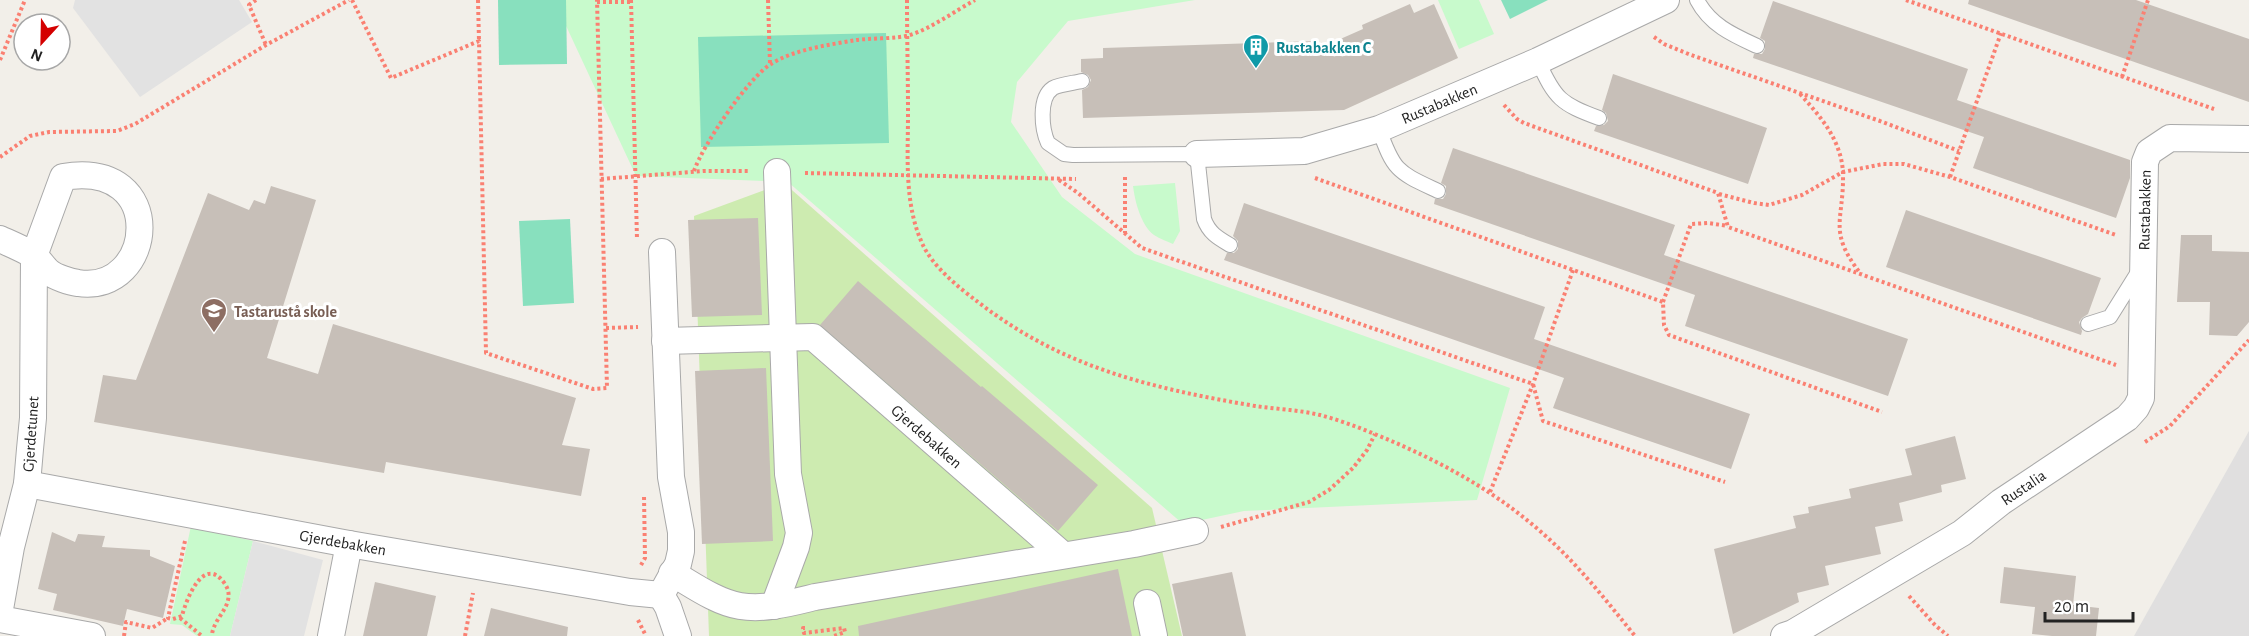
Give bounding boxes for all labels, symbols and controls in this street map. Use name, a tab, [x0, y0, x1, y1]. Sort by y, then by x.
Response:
north arrow	[12, 12, 72, 72]
building icon: Rustabakken C	[1241, 32, 1271, 70]
place label: Rustabakken C	[1276, 40, 1372, 56]
text: N	[29, 45, 45, 64]
street label: Rustabakken	[1399, 81, 1480, 127]
street label: Rustabakken	[2136, 170, 2154, 251]
school or university icon: Tastarustå skole	[199, 296, 229, 334]
place label: Tastarustå skole	[234, 304, 337, 320]
street label: Gjerdetunet	[20, 396, 43, 473]
street label: Gjerdebakken	[887, 402, 965, 472]
street label: Rustalia	[1998, 467, 2049, 509]
street label: Gjerdebakken	[298, 527, 387, 559]
scale bar	[2045, 585, 2134, 623]
text: 20 m	[2054, 598, 2089, 616]

